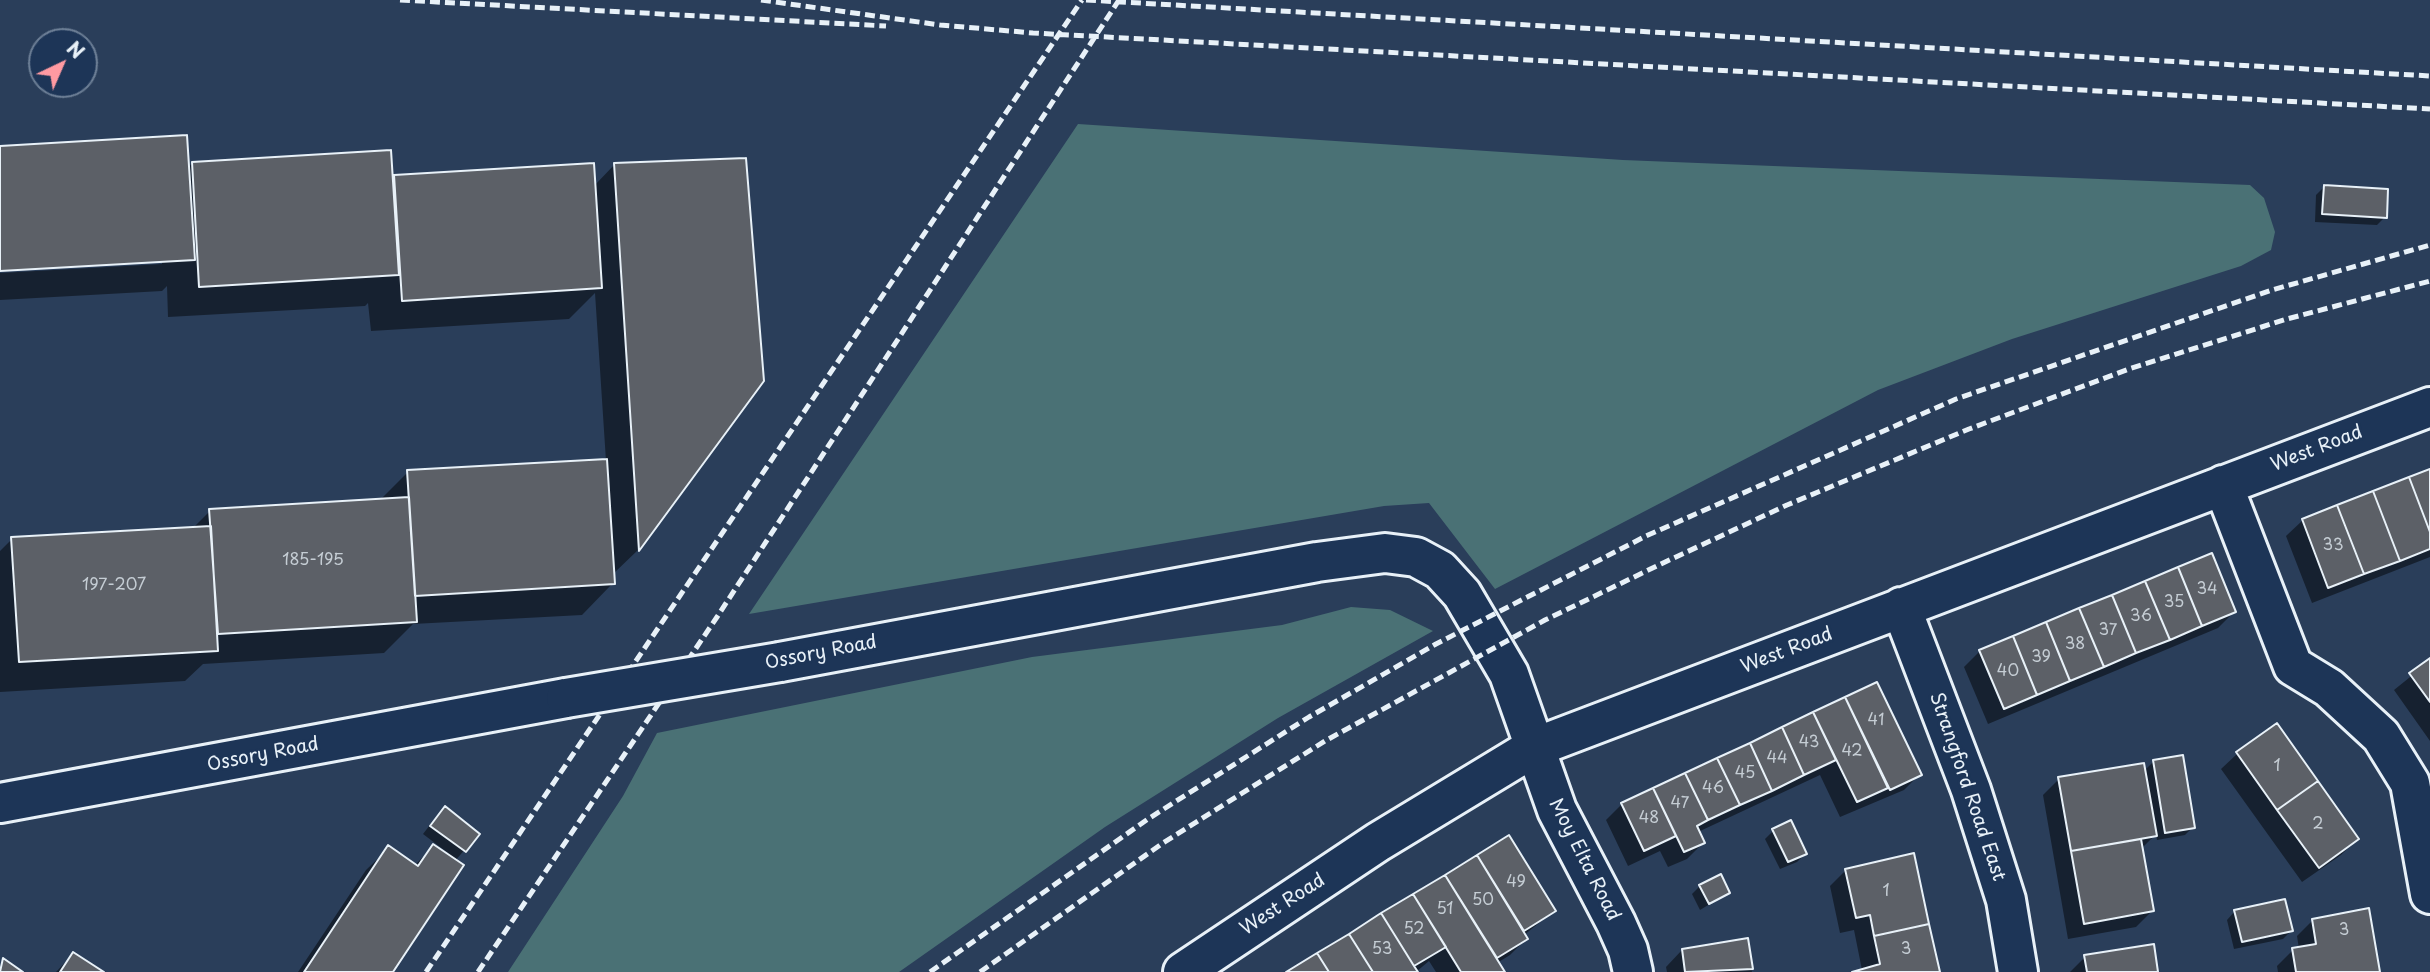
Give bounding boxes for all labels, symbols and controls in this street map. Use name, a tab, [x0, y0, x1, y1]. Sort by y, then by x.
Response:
north arrow	[28, 28, 98, 98]
text: N	[61, 34, 91, 65]
street label: West Road	[2268, 421, 2366, 477]
house number: 33	[2322, 536, 2344, 556]
house number: 185-195	[282, 551, 344, 571]
house number: 197-207	[82, 576, 146, 596]
house number: 34	[2196, 580, 2218, 600]
house number: 35	[2164, 593, 2184, 613]
house number: 36	[2130, 607, 2152, 627]
house number: 37	[2099, 621, 2117, 641]
street label: West Road	[1738, 623, 1836, 679]
street label: Ossory Road	[763, 631, 879, 675]
house number: 38	[2065, 635, 2085, 655]
house number: 39	[2031, 648, 2051, 668]
house number: 40	[1997, 662, 2019, 682]
street label: Strangford Road East	[1924, 690, 2010, 884]
house number: 41	[1868, 711, 1884, 731]
street label: Ossory Road	[205, 733, 321, 777]
house number: 43	[1799, 733, 1819, 753]
house number: 42	[1841, 742, 1863, 762]
house number: 44	[1766, 749, 1788, 769]
house number: 1	[2273, 757, 2281, 777]
house number: 45	[1735, 764, 1755, 784]
house number: 46	[1702, 779, 1724, 799]
house number: 47	[1671, 794, 1689, 814]
street label: Moy Elta Road	[1543, 795, 1625, 925]
house number: 48	[1639, 809, 1659, 829]
house number: 2	[2312, 815, 2324, 835]
street label: West Road	[1236, 869, 1330, 941]
house number: 49	[1506, 873, 1526, 893]
house number: 1	[1882, 882, 1890, 902]
house number: 50	[1472, 891, 1494, 911]
house number: 51	[1436, 900, 1454, 920]
house number: 52	[1403, 920, 1425, 940]
house number: 3	[2339, 921, 2349, 941]
house number: 53	[1372, 940, 1392, 960]
house number: 3	[1901, 940, 1911, 960]

